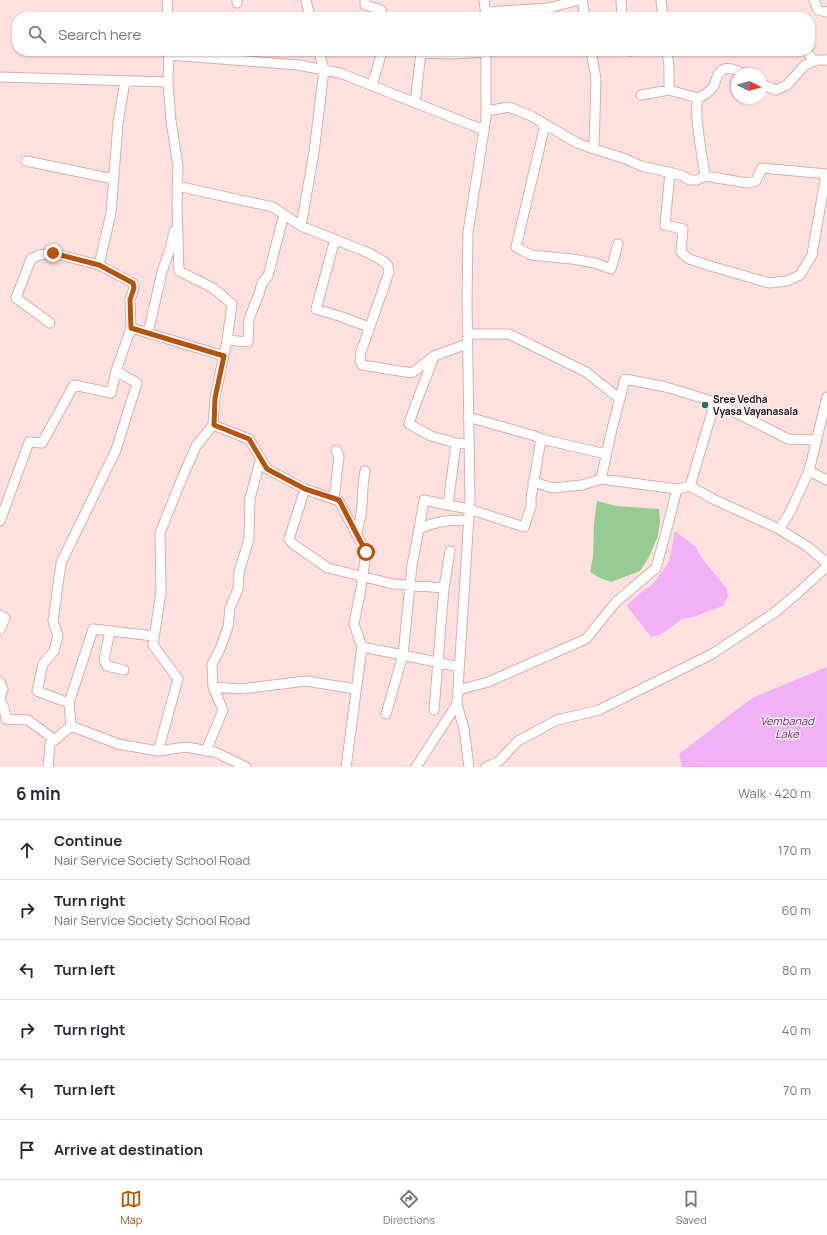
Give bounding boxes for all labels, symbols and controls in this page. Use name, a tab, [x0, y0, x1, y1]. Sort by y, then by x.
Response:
search box	[12, 12, 815, 56]
icon: search	[26, 23, 48, 45]
text: Search here	[58, 24, 141, 45]
north arrow	[731, 68, 767, 104]
route end	[44, 244, 62, 262]
place label: Sree Vedha Vyasa Vayanasala	[713, 392, 798, 418]
marker: Sree Vedha Vyasa Vayanasala	[700, 400, 710, 410]
route start	[357, 543, 375, 561]
water label: Vembanad Lake	[760, 713, 815, 741]
text: 6 min	[16, 782, 61, 805]
text: Walk · 420 m	[738, 784, 811, 802]
text: Continue	[54, 830, 122, 851]
icon: ahead	[16, 839, 38, 861]
text: 170 m	[778, 841, 811, 859]
text: Nair Service Society School Road	[54, 851, 250, 869]
text: Turn right	[54, 890, 125, 911]
icon: right	[16, 899, 38, 921]
text: 60 m	[781, 901, 811, 919]
text: Nair Service Society School Road	[54, 911, 250, 929]
icon: left	[16, 959, 38, 981]
text: Turn left	[54, 959, 116, 980]
text: 80 m	[782, 961, 811, 979]
icon: right	[16, 1019, 38, 1041]
text: Turn right	[54, 1019, 125, 1040]
text: 40 m	[782, 1021, 811, 1039]
icon: left	[16, 1079, 38, 1101]
text: Turn left	[54, 1079, 116, 1100]
text: 70 m	[783, 1081, 811, 1099]
icon: arrive	[16, 1139, 38, 1161]
text: Arrive at destination	[54, 1139, 203, 1160]
tab: Map	[120, 1188, 142, 1227]
tab: Directions	[383, 1188, 435, 1227]
tab: Saved	[676, 1188, 707, 1227]

